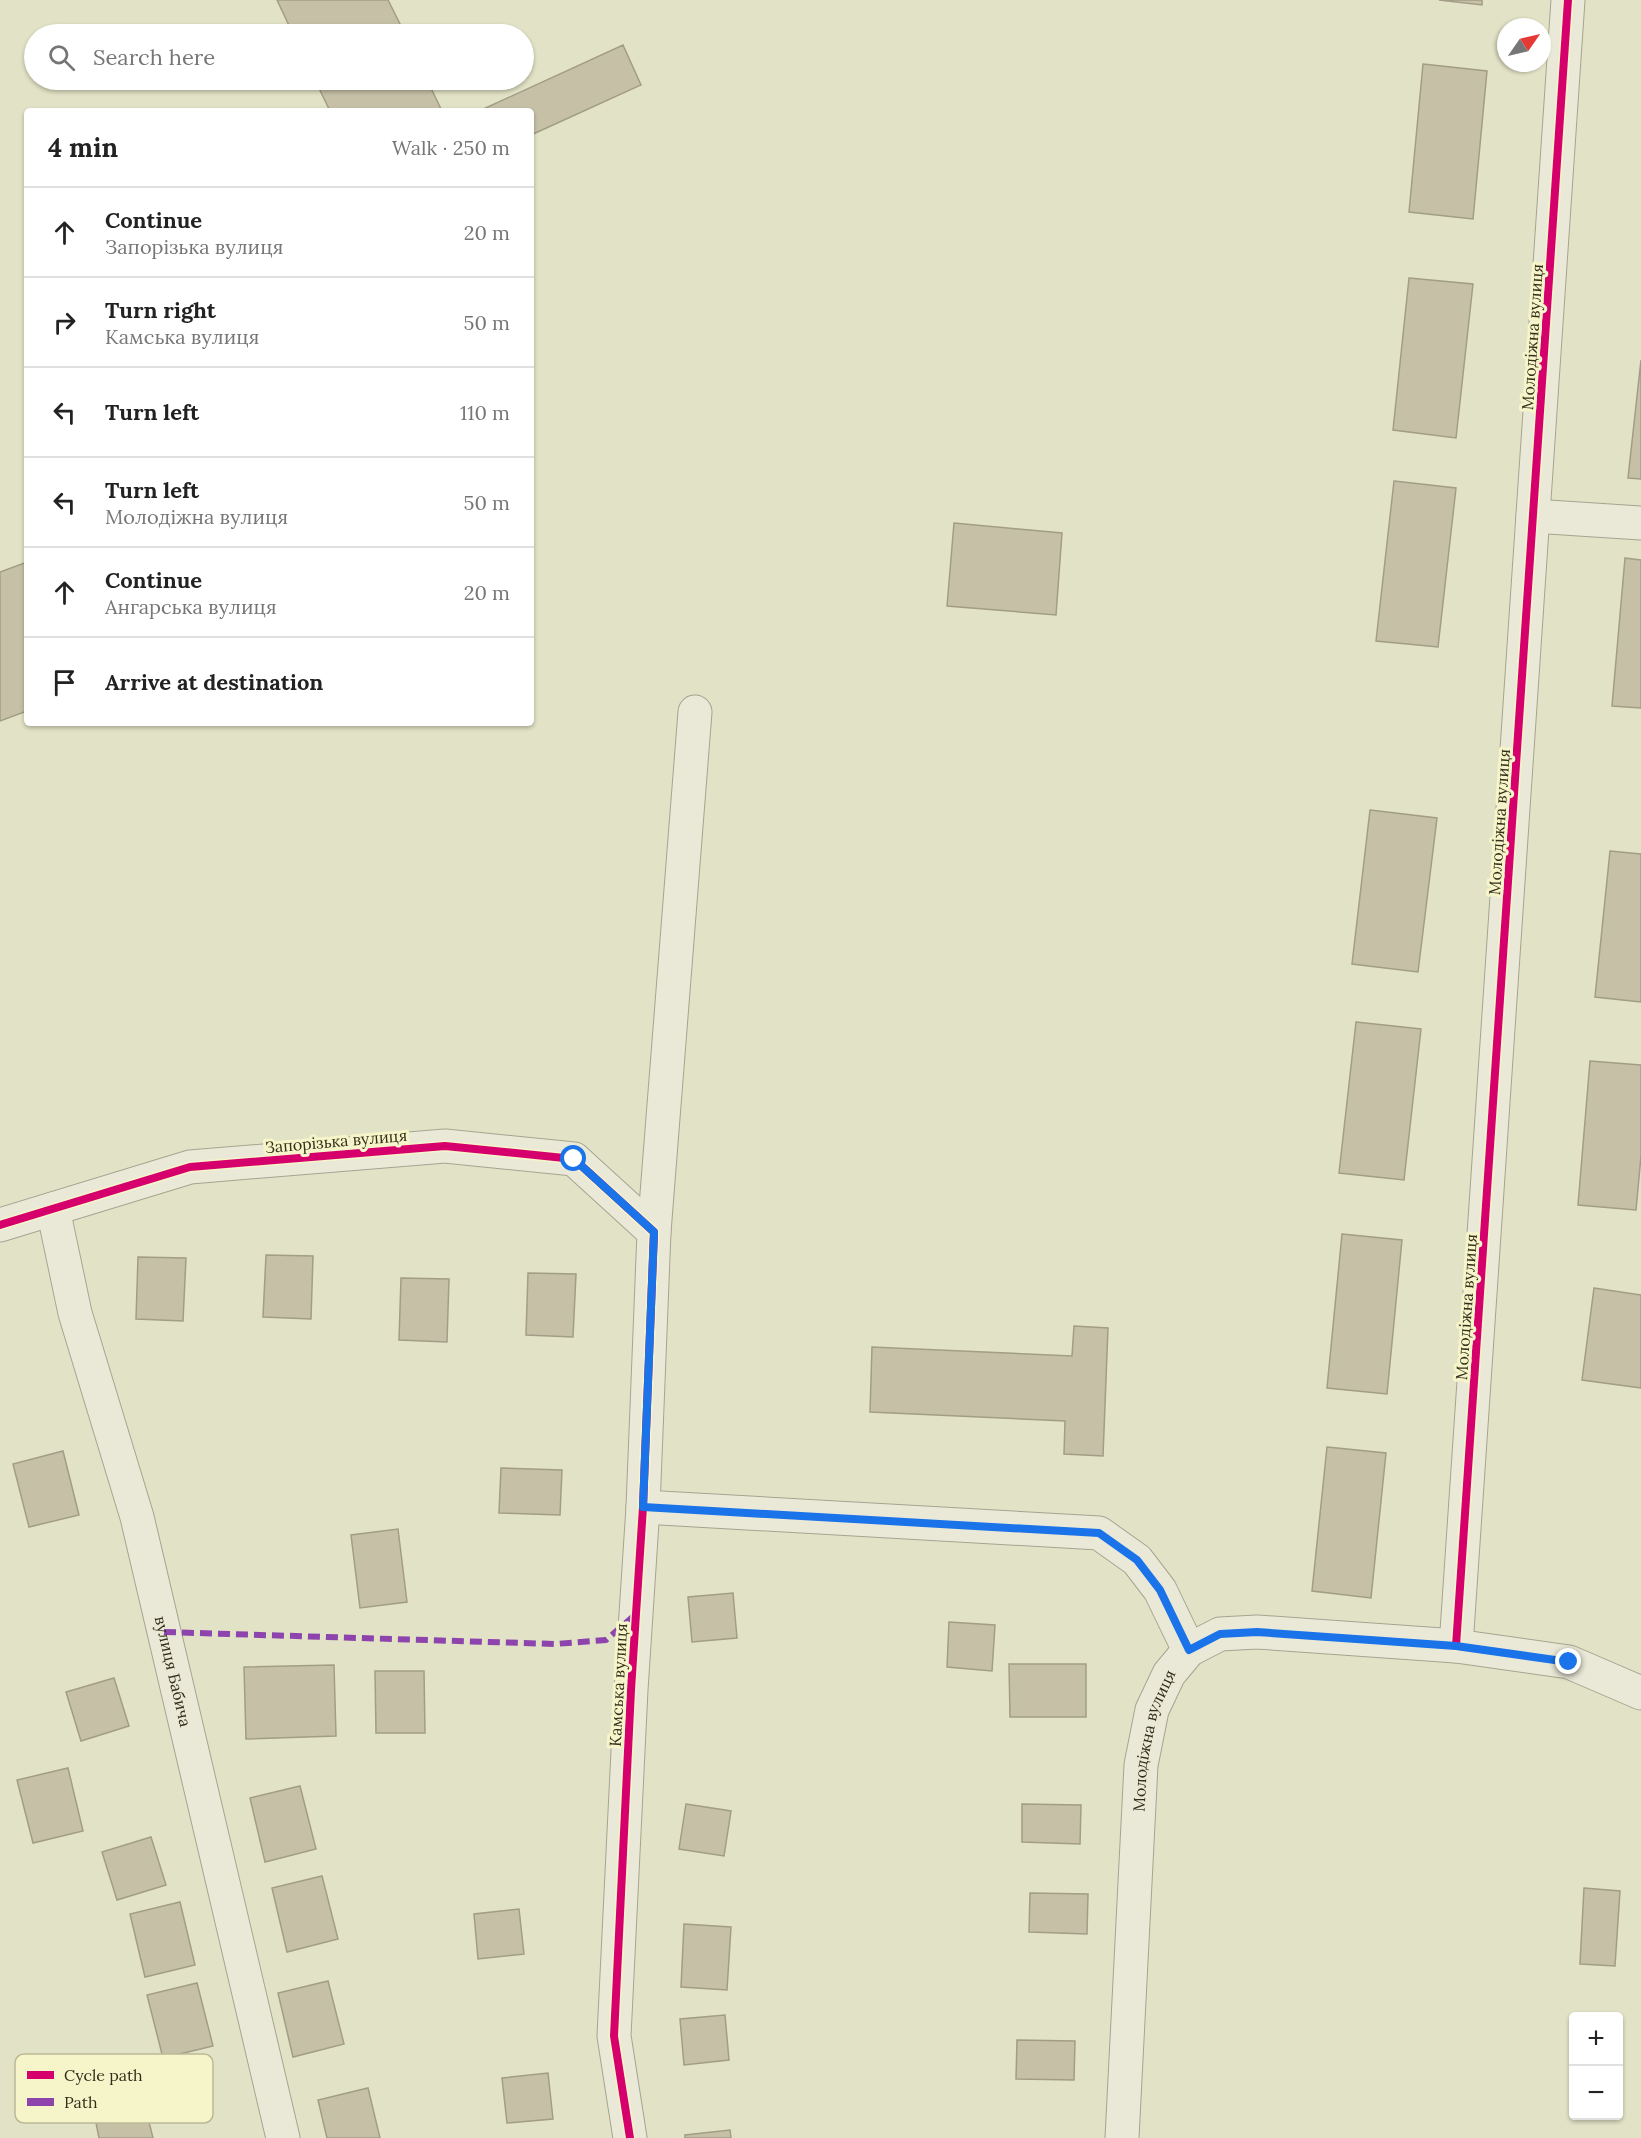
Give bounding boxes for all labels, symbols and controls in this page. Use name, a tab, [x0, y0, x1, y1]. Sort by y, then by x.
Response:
north arrow	[1497, 18, 1551, 72]
search box	[24, 24, 534, 90]
icon: search	[45, 41, 78, 74]
text: Search here	[93, 43, 215, 71]
text: 4 min	[48, 131, 118, 164]
text: Walk · 250 m	[392, 135, 510, 160]
text: Continue	[105, 206, 202, 234]
icon: ahead	[48, 216, 81, 249]
text: 20 m	[464, 220, 510, 245]
text: Запорізька вулиця	[105, 234, 283, 259]
street label: Молодіжна вулиця	[1517, 263, 1547, 411]
text: Turn right	[105, 296, 216, 324]
icon: right	[48, 306, 81, 339]
text: 50 m	[464, 310, 510, 335]
text: Камська вулиця	[105, 324, 259, 349]
icon: left	[48, 396, 81, 429]
text: Turn left	[105, 398, 199, 426]
text: 110 m	[460, 400, 510, 425]
text: Turn left	[105, 476, 199, 504]
icon: left	[48, 486, 81, 519]
text: 50 m	[464, 490, 510, 515]
text: Молодіжна вулиця	[105, 504, 288, 529]
text: Continue	[105, 566, 202, 594]
icon: ahead	[48, 576, 81, 609]
text: 20 m	[464, 580, 510, 605]
text: Ангарська вулиця	[105, 594, 277, 619]
icon: arrive	[48, 666, 81, 699]
text: Arrive at destination	[105, 668, 323, 696]
street label: Молодіжна вулиця	[1484, 748, 1514, 896]
street label: Запорізька вулиця	[264, 1125, 408, 1157]
route start	[560, 1145, 586, 1171]
street label: Молодіжна вулиця	[1451, 1233, 1481, 1381]
street label: вулиця Бабича	[151, 1614, 196, 1729]
street label: Камська вулиця	[605, 1623, 631, 1747]
route end	[1555, 1648, 1581, 1674]
street label: Молодіжна вулиця	[1129, 1666, 1180, 1812]
map controls	[1569, 2012, 1623, 2120]
button: +	[1569, 2012, 1623, 2066]
legend	[15, 2054, 213, 2123]
text: Cycle path	[64, 2065, 143, 2085]
button: −	[1569, 2066, 1623, 2120]
text: Path	[64, 2092, 98, 2112]

